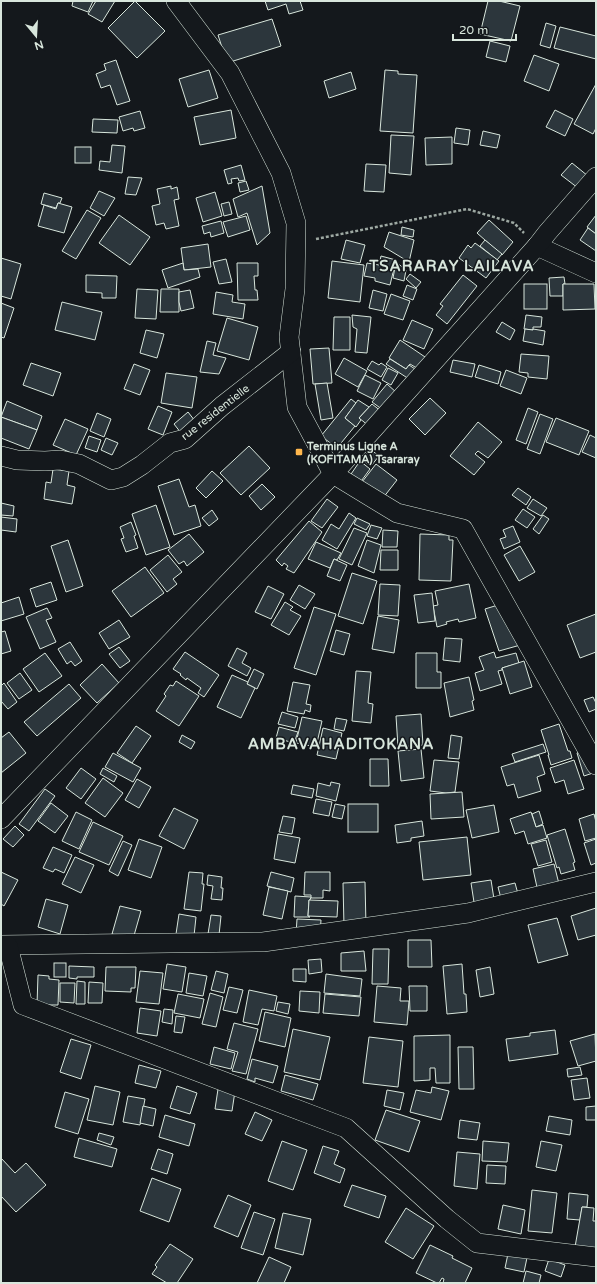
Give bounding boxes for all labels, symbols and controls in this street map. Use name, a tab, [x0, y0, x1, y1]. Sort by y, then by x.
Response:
north arrow	[16, 16, 56, 56]
scale bar	[453, 16, 516, 42]
text: 20 m	[459, 23, 488, 37]
text: N	[33, 37, 45, 53]
district label: TSARARAY LAILAVA	[368, 257, 535, 275]
street label: rue residentielle	[179, 382, 252, 443]
place label: Terminus Ligne A (KOFITAMA) Tsararay	[306, 440, 420, 467]
marker: Terminus Ligne A (KOFITAMA) Tsararay	[294, 447, 304, 457]
district label: AMBAVAHADITOKANA	[248, 735, 434, 753]

